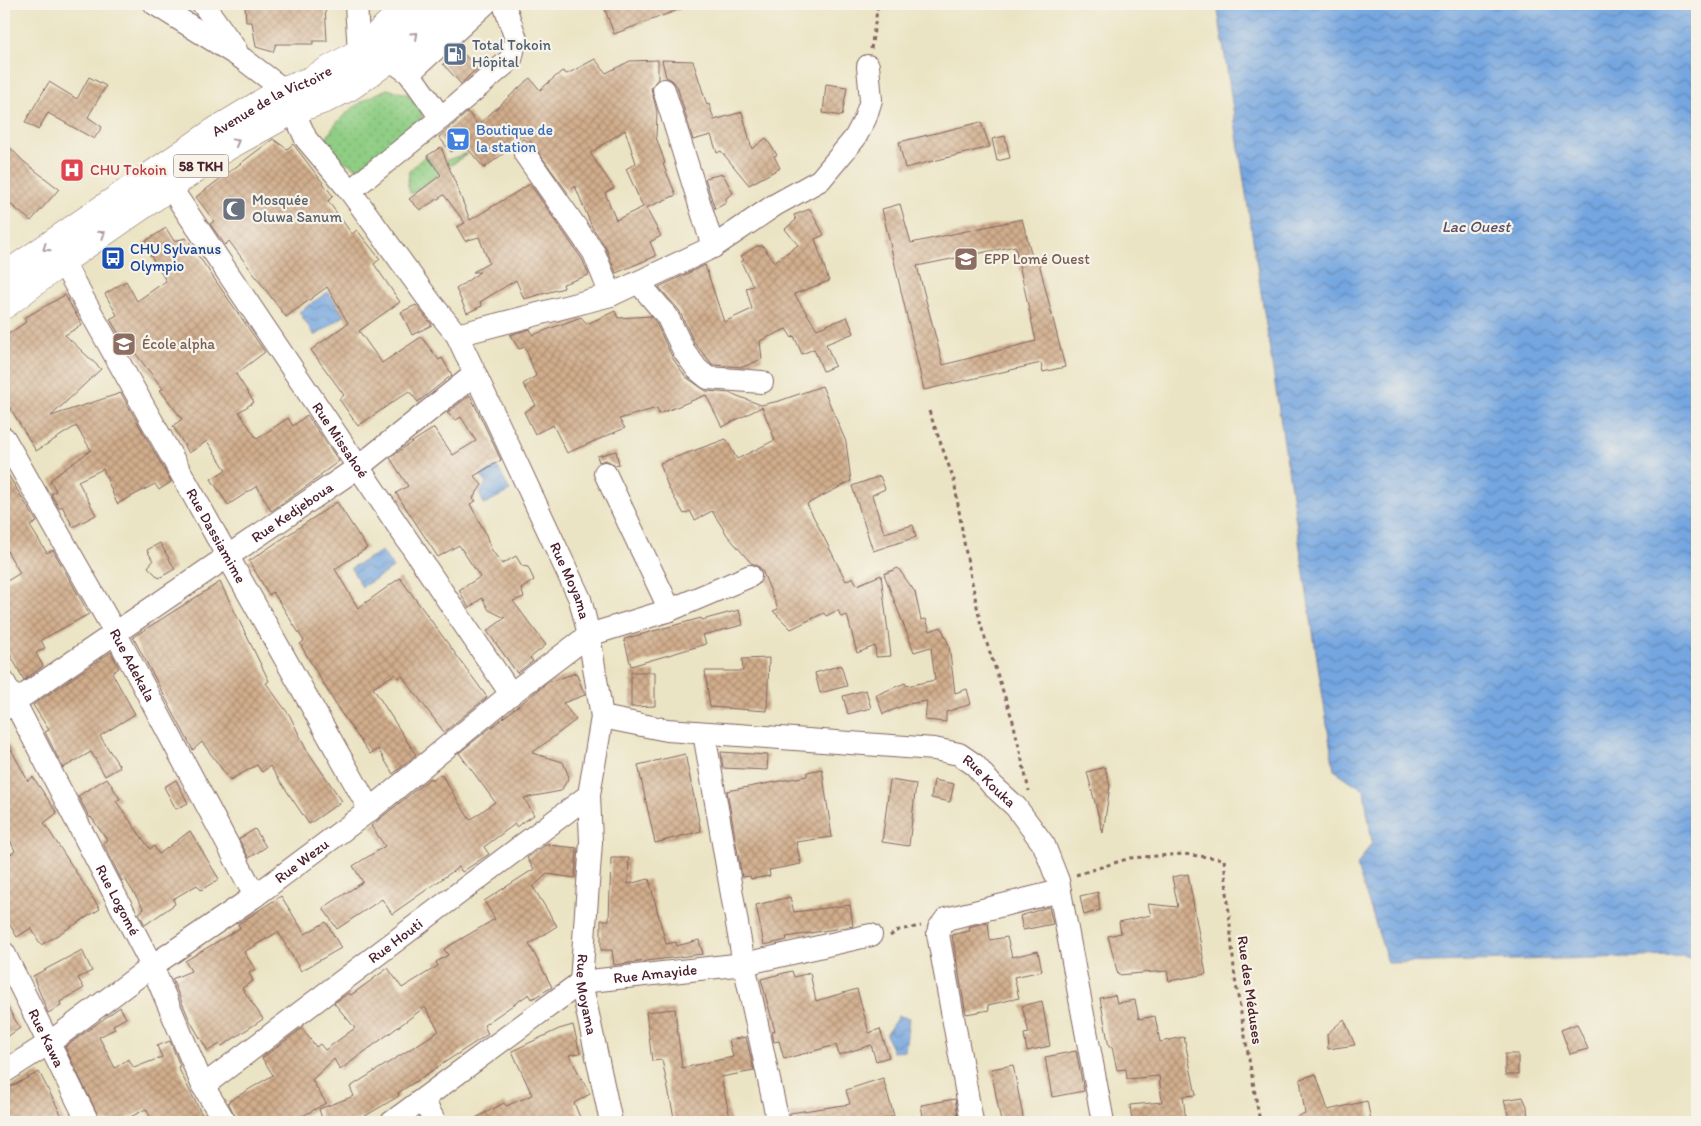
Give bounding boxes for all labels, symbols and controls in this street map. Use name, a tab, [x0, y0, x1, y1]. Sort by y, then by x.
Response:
one-way arrow	[410, 32, 419, 41]
place label: Total Tokoin Hôpital	[472, 36, 551, 71]
fuel station icon: Total Tokoin Hôpital	[442, 41, 468, 67]
street label: Avenue de la Victoire	[208, 61, 335, 140]
place label: Boutique de la station	[476, 121, 553, 156]
supermarket icon: Boutique de la station	[445, 126, 471, 152]
one-way arrow	[231, 138, 240, 148]
road number: 58 TKH	[174, 154, 228, 178]
hospital icon: CHU Tokoin	[59, 157, 85, 183]
place label: CHU Tokoin	[90, 161, 167, 179]
place label: Mosquée Oluwa Sanum	[252, 191, 342, 226]
mosque icon: Mosquée Oluwa Sanum	[221, 196, 247, 222]
water label: Lac Ouest	[1442, 217, 1512, 236]
one-way arrow	[96, 231, 106, 240]
place label: CHU Sylvanus Olympio	[130, 240, 221, 275]
one-way arrow	[42, 242, 52, 251]
bus stop icon: CHU Sylvanus Olympio	[100, 245, 126, 271]
school or university icon: EPP Lomé Ouest	[953, 246, 979, 272]
place label: EPP Lomé Ouest	[984, 250, 1090, 268]
school or university icon: École alpha	[111, 331, 137, 357]
place label: École alpha	[142, 335, 215, 353]
street label: Rue Missahoé	[308, 399, 372, 482]
street label: Rue Kedjeboua	[248, 478, 337, 547]
street label: Rue Dassiamime	[182, 485, 250, 586]
street label: Rue Moyama	[546, 539, 594, 622]
street label: Rue Adekala	[106, 625, 160, 705]
street label: Rue Kouka	[959, 750, 1020, 812]
street label: Rue Wezu	[271, 835, 332, 887]
street label: Rue Logomé	[92, 862, 144, 939]
street label: Rue Houti	[365, 915, 426, 967]
street label: Rue des Méduses	[1233, 935, 1267, 1046]
street label: Rue Moyama	[572, 953, 601, 1037]
street label: Rue Amayide	[613, 960, 698, 987]
street label: Rue Kawa	[24, 1006, 68, 1070]

